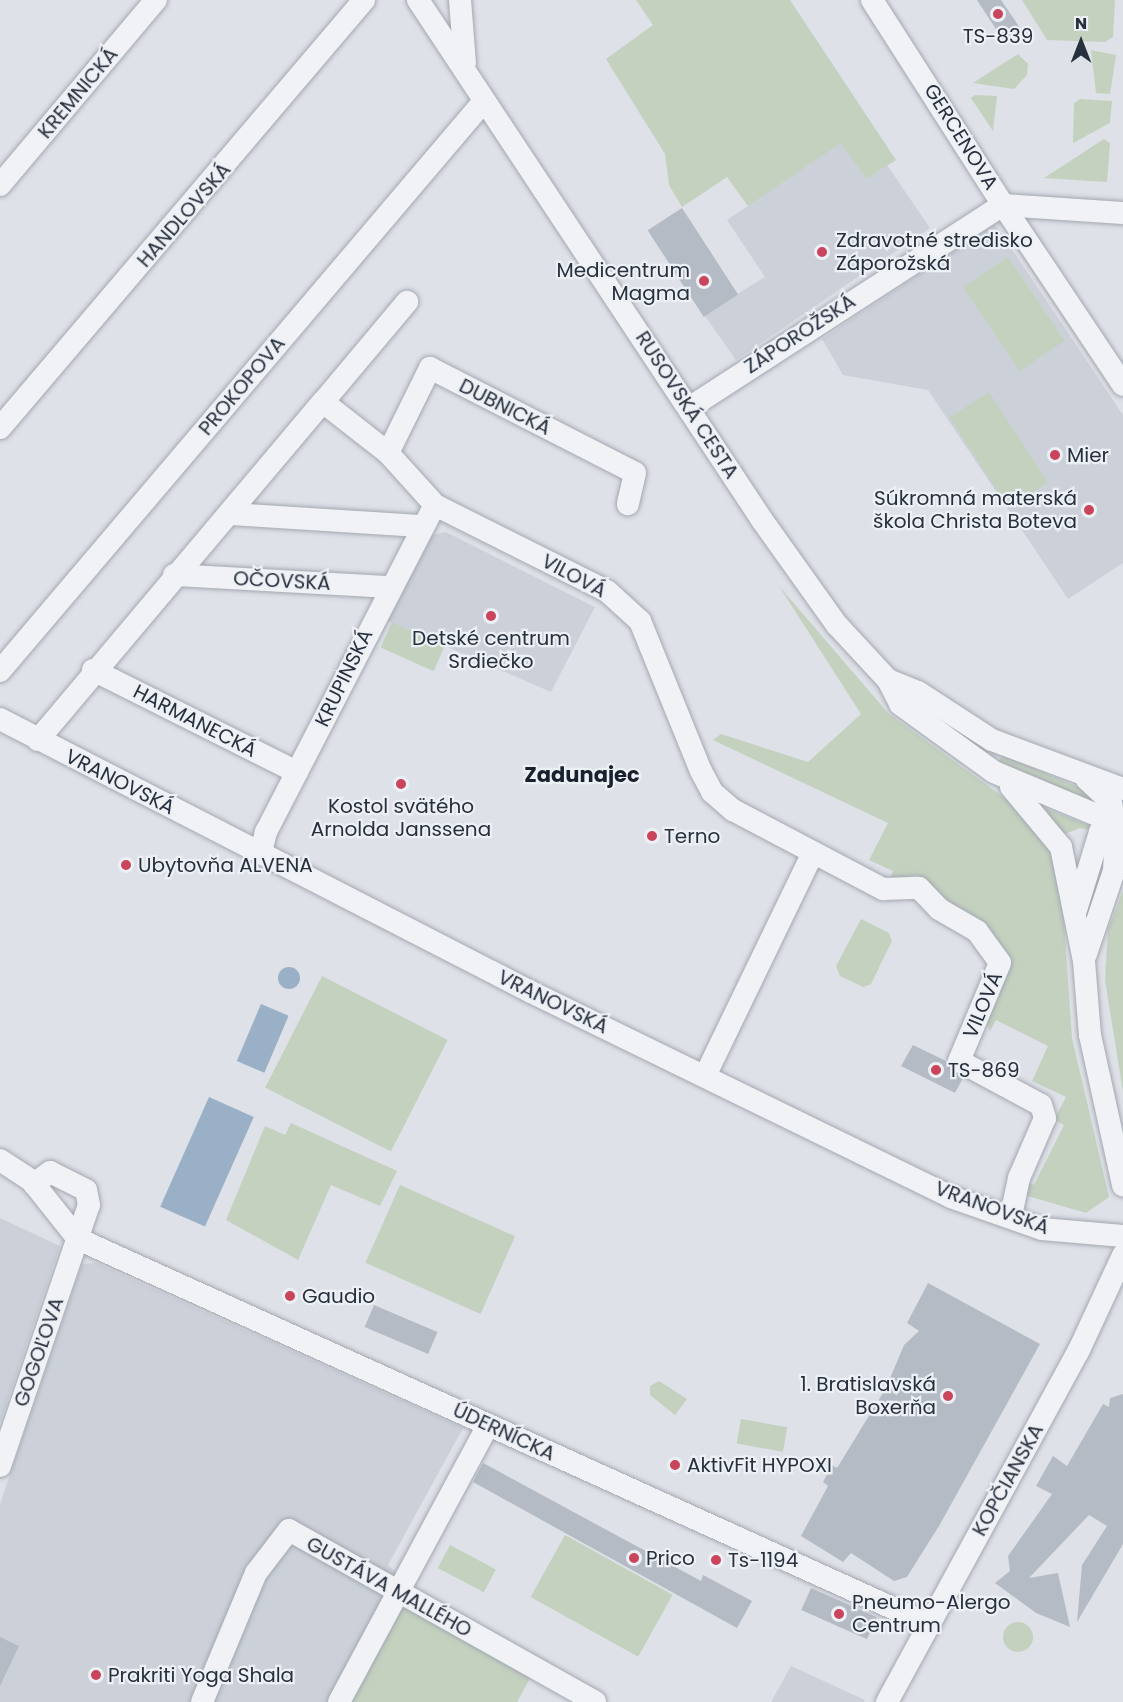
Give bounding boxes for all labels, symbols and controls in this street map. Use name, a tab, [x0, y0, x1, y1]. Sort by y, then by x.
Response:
marker: TS-839	[991, 7, 1005, 21]
north arrow	[1051, 12, 1111, 72]
text: N	[1075, 12, 1087, 35]
place label: TS-839	[963, 24, 1033, 48]
street label: KREMNICKÁ	[33, 43, 123, 143]
street label: GERCENOVA	[919, 80, 1003, 194]
street label: HANDLOVSKÁ	[132, 158, 236, 272]
place label: Zdravotné stredisko Záporožská	[836, 228, 1033, 275]
marker: Zdravotné stredisko Záporožská	[813, 243, 831, 261]
place label: Medicentrum Magma	[556, 258, 690, 305]
marker: Medicentrum Magma	[695, 272, 713, 290]
street label: ZÁPOROŽSKÁ	[740, 289, 860, 379]
street label: RUSOVSKÁ CESTA	[630, 327, 744, 483]
street label: PROKOPOVA	[194, 332, 290, 440]
street label: DUBNICKÁ	[455, 374, 555, 440]
place label: Mier	[1067, 443, 1109, 467]
marker: Mier	[1048, 448, 1062, 462]
place label: Súkromná materská škola Christa Boteva	[873, 486, 1077, 533]
marker: Súkromná materská škola Christa Boteva	[1082, 503, 1096, 517]
street label: VILOVÁ	[538, 549, 610, 603]
street label: OČOVSKÁ	[233, 566, 331, 596]
marker: Detské centrum Srdiečko	[484, 609, 498, 623]
street label: KRUPINSKÁ	[310, 625, 378, 731]
place label: Detské centrum Srdiečko	[412, 626, 570, 673]
street label: HARMANECKÁ	[129, 680, 261, 762]
street label: VRANOVSKÁ	[61, 744, 179, 820]
district label: Zadunajec	[524, 762, 640, 788]
marker: Kostol svätého Arnolda Janssena	[394, 777, 408, 791]
place label: Kostol svätého Arnolda Janssena	[311, 794, 491, 841]
place label: Terno	[664, 824, 720, 848]
marker: Terno	[645, 829, 659, 843]
place label: Ubytovňa ALVENA	[138, 853, 313, 877]
marker: Ubytovňa ALVENA	[119, 858, 133, 872]
street label: VRANOVSKÁ	[494, 965, 612, 1039]
street label: VILOVÁ	[958, 968, 1008, 1042]
place label: TS-869	[948, 1058, 1019, 1082]
marker: TS-869	[929, 1063, 943, 1077]
street label: VRANOVSKÁ	[932, 1176, 1052, 1240]
place label: Gaudio	[302, 1284, 375, 1308]
marker: Gaudio	[283, 1289, 297, 1303]
street label: GOGOĽOVA	[9, 1294, 69, 1410]
place label: 1. Bratislavská Boxerňa	[800, 1372, 936, 1419]
marker: 1. Bratislavská Boxerňa	[941, 1389, 955, 1403]
street label: ÚDERNÍCKA	[449, 1398, 559, 1466]
street label: KOPČIANSKA	[967, 1420, 1049, 1540]
place label: AktivFit HYPOXI	[687, 1453, 832, 1477]
marker: AktivFit HYPOXI	[668, 1458, 682, 1472]
street label: GUSTÁVA MALLÉHO	[302, 1532, 476, 1642]
place label: Prico	[646, 1546, 695, 1570]
place label: Ts-1194	[728, 1548, 798, 1572]
marker: Prico	[627, 1551, 641, 1565]
marker: Ts-1194	[709, 1553, 723, 1567]
place label: Pneumo-Alergo Centrum	[852, 1590, 1011, 1637]
marker: Pneumo-Alergo Centrum	[830, 1605, 848, 1623]
place label: Prakriti Yoga Shala	[108, 1663, 294, 1687]
marker: Prakriti Yoga Shala	[89, 1668, 103, 1682]

